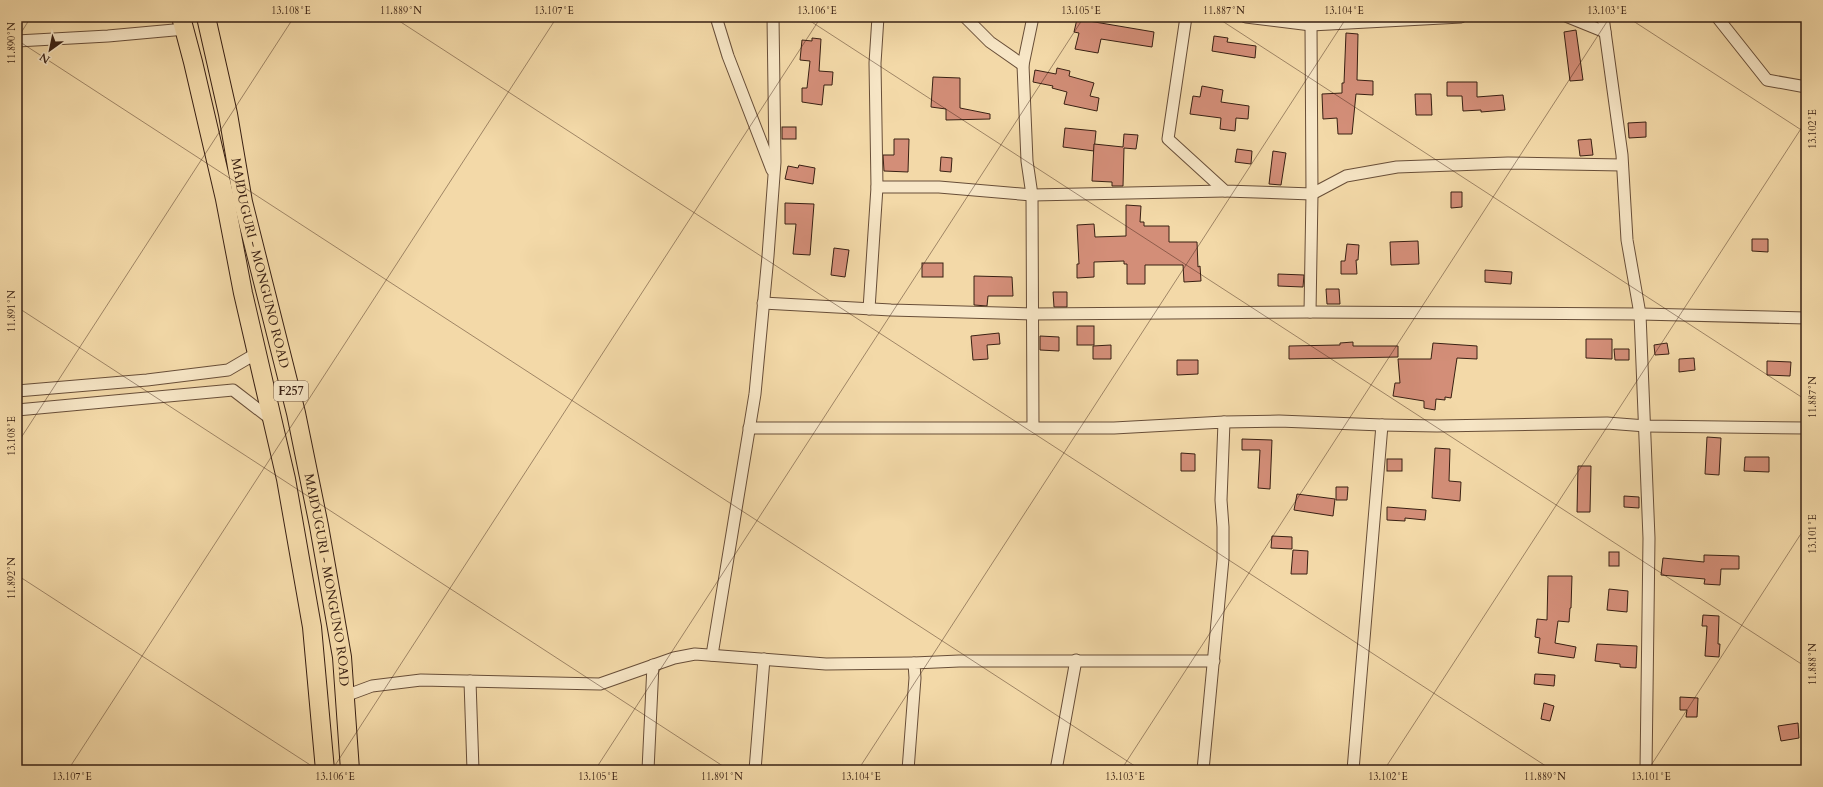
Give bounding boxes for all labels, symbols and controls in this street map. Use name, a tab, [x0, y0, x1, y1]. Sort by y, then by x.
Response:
text: 13.108°E	[271, 4, 311, 18]
text: 11.889°N	[380, 4, 422, 18]
text: 13.107°E	[534, 4, 574, 18]
text: 13.106°E	[797, 4, 837, 18]
text: 13.105°E	[1061, 4, 1101, 18]
text: 11.887°N	[1203, 4, 1245, 18]
text: 13.104°E	[1324, 4, 1364, 18]
text: 13.103°E	[1587, 4, 1627, 18]
text: 11.890°N	[5, 22, 19, 64]
north arrow	[30, 30, 70, 70]
text: N	[36, 49, 53, 67]
text: 13.102°E	[1806, 109, 1820, 149]
street label: MAIDUGURI - MONGUNO ROAD	[227, 157, 293, 370]
text: 11.891°N	[5, 290, 19, 332]
text: 11.887°N	[1806, 376, 1820, 418]
road number: F257	[274, 381, 308, 401]
text: 13.108°E	[5, 416, 19, 456]
street label: MAIDUGURI - MONGUNO ROAD	[300, 472, 353, 687]
text: 13.101°E	[1806, 514, 1820, 554]
text: 11.892°N	[5, 557, 19, 599]
text: 11.888°N	[1806, 643, 1820, 685]
text: 13.107°E	[52, 770, 92, 784]
text: 13.106°E	[315, 770, 355, 784]
text: 13.105°E	[578, 770, 618, 784]
text: 11.891°N	[701, 770, 743, 784]
text: 13.104°E	[841, 770, 881, 784]
text: 13.103°E	[1105, 770, 1145, 784]
text: 13.102°E	[1368, 770, 1408, 784]
text: 11.889°N	[1524, 770, 1566, 784]
text: 13.101°E	[1631, 770, 1671, 784]

